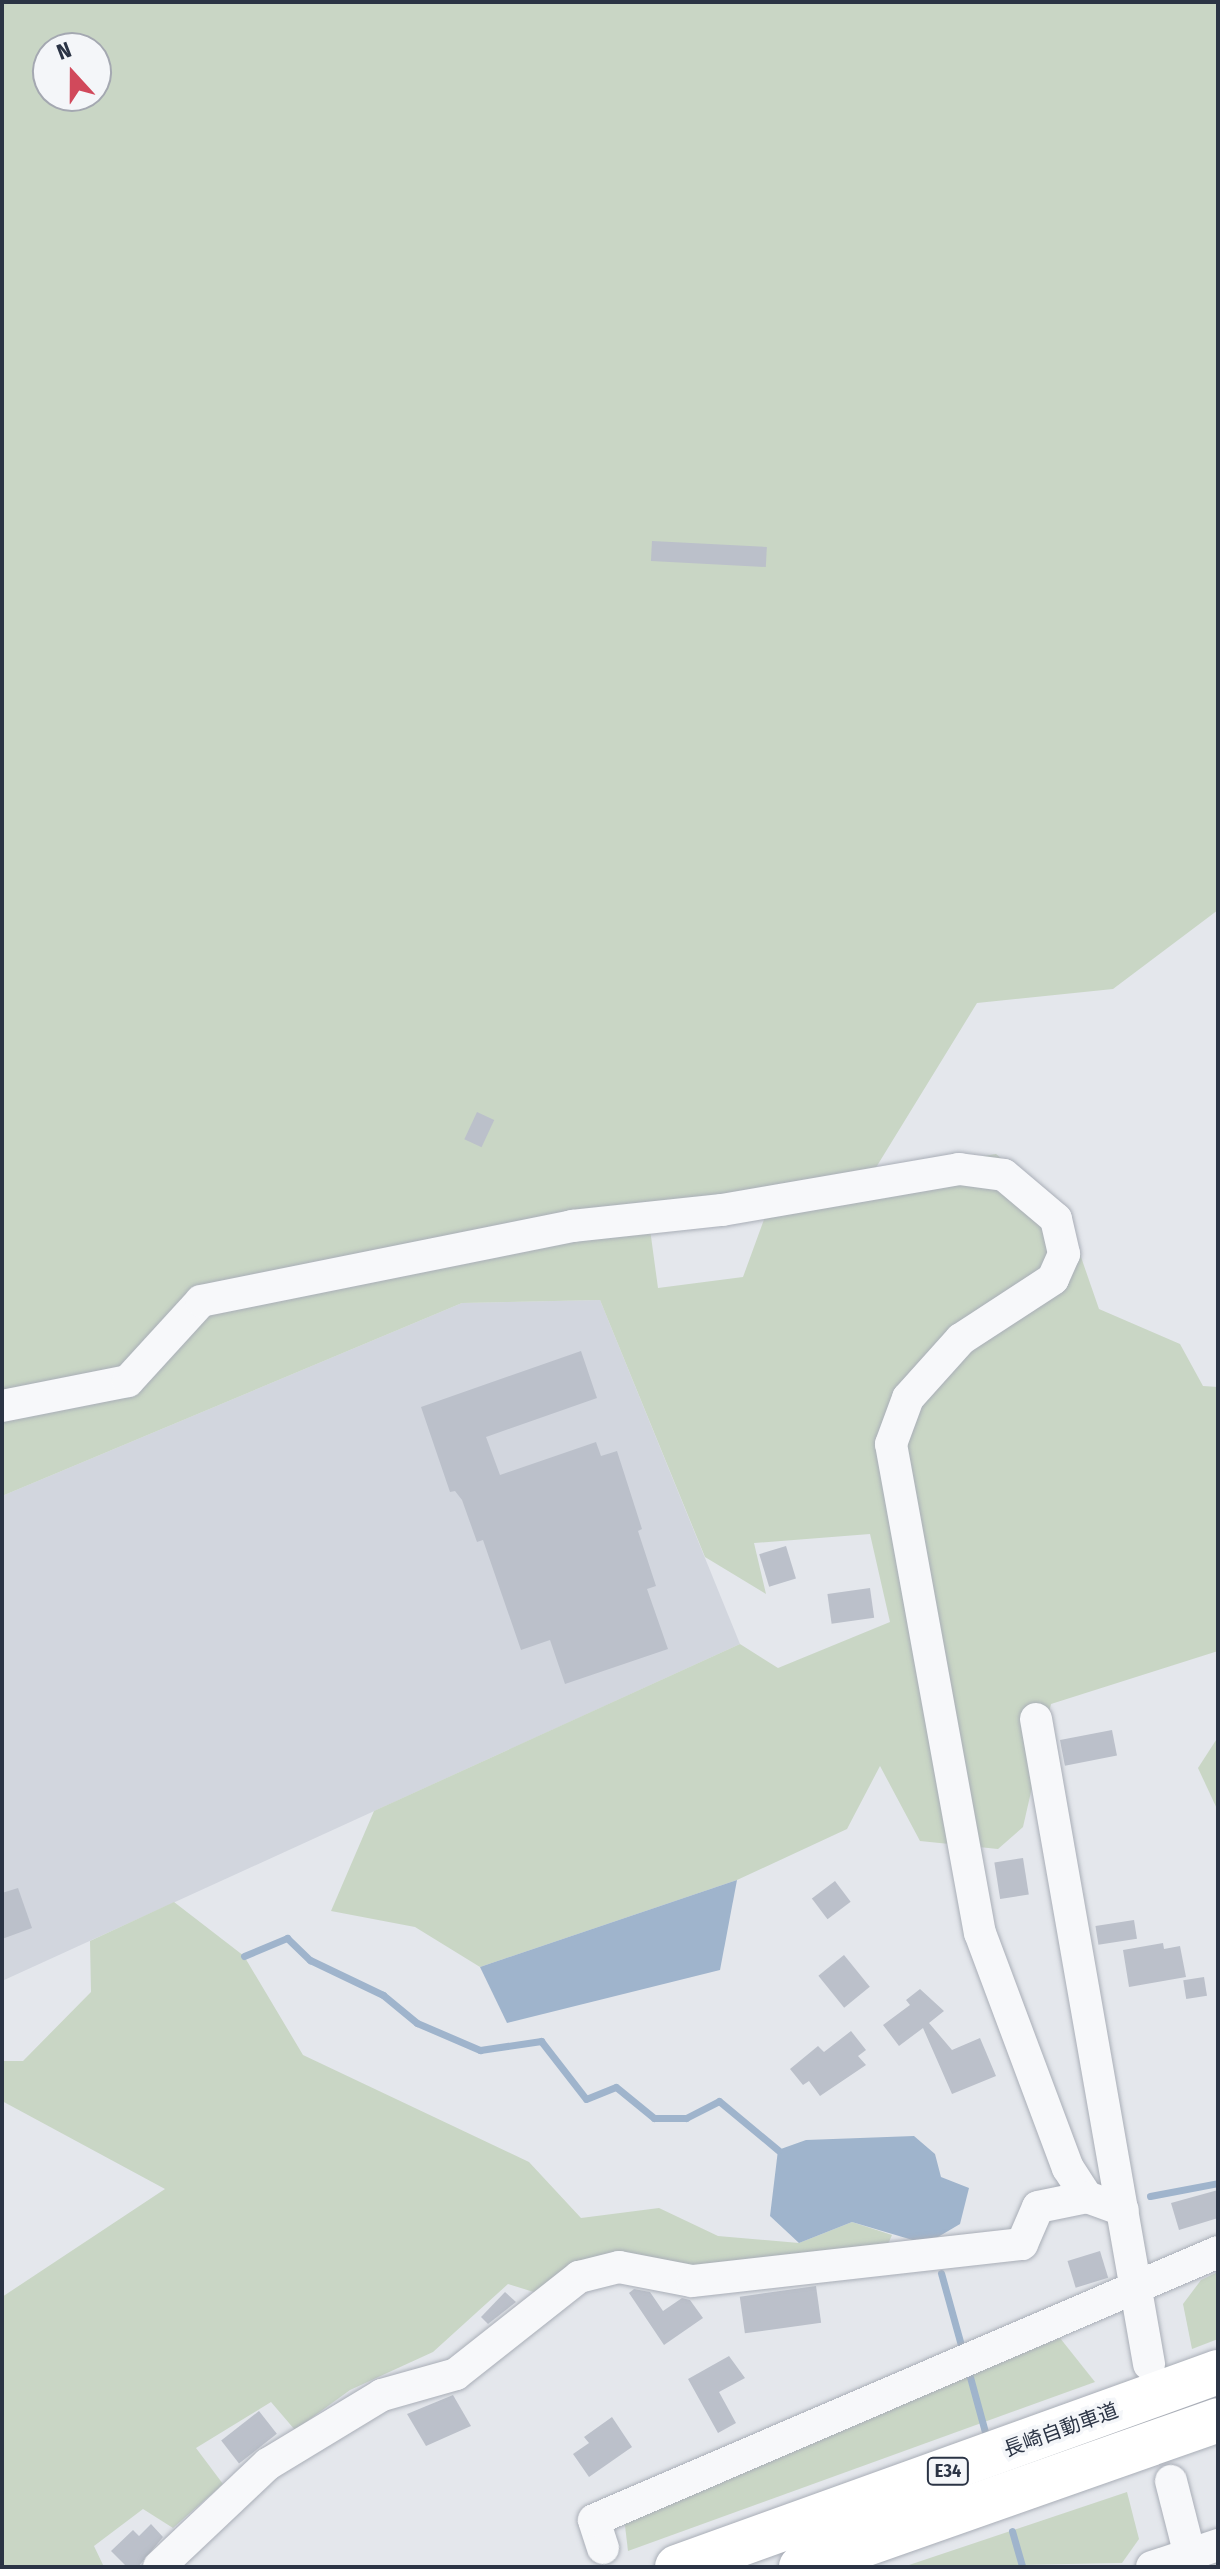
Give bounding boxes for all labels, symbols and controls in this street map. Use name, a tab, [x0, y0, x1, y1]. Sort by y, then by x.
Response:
north arrow	[32, 32, 112, 112]
text: N	[53, 36, 75, 66]
street label: 長崎自動車道	[1001, 2398, 1121, 2462]
road number: E34	[926, 2457, 970, 2485]

